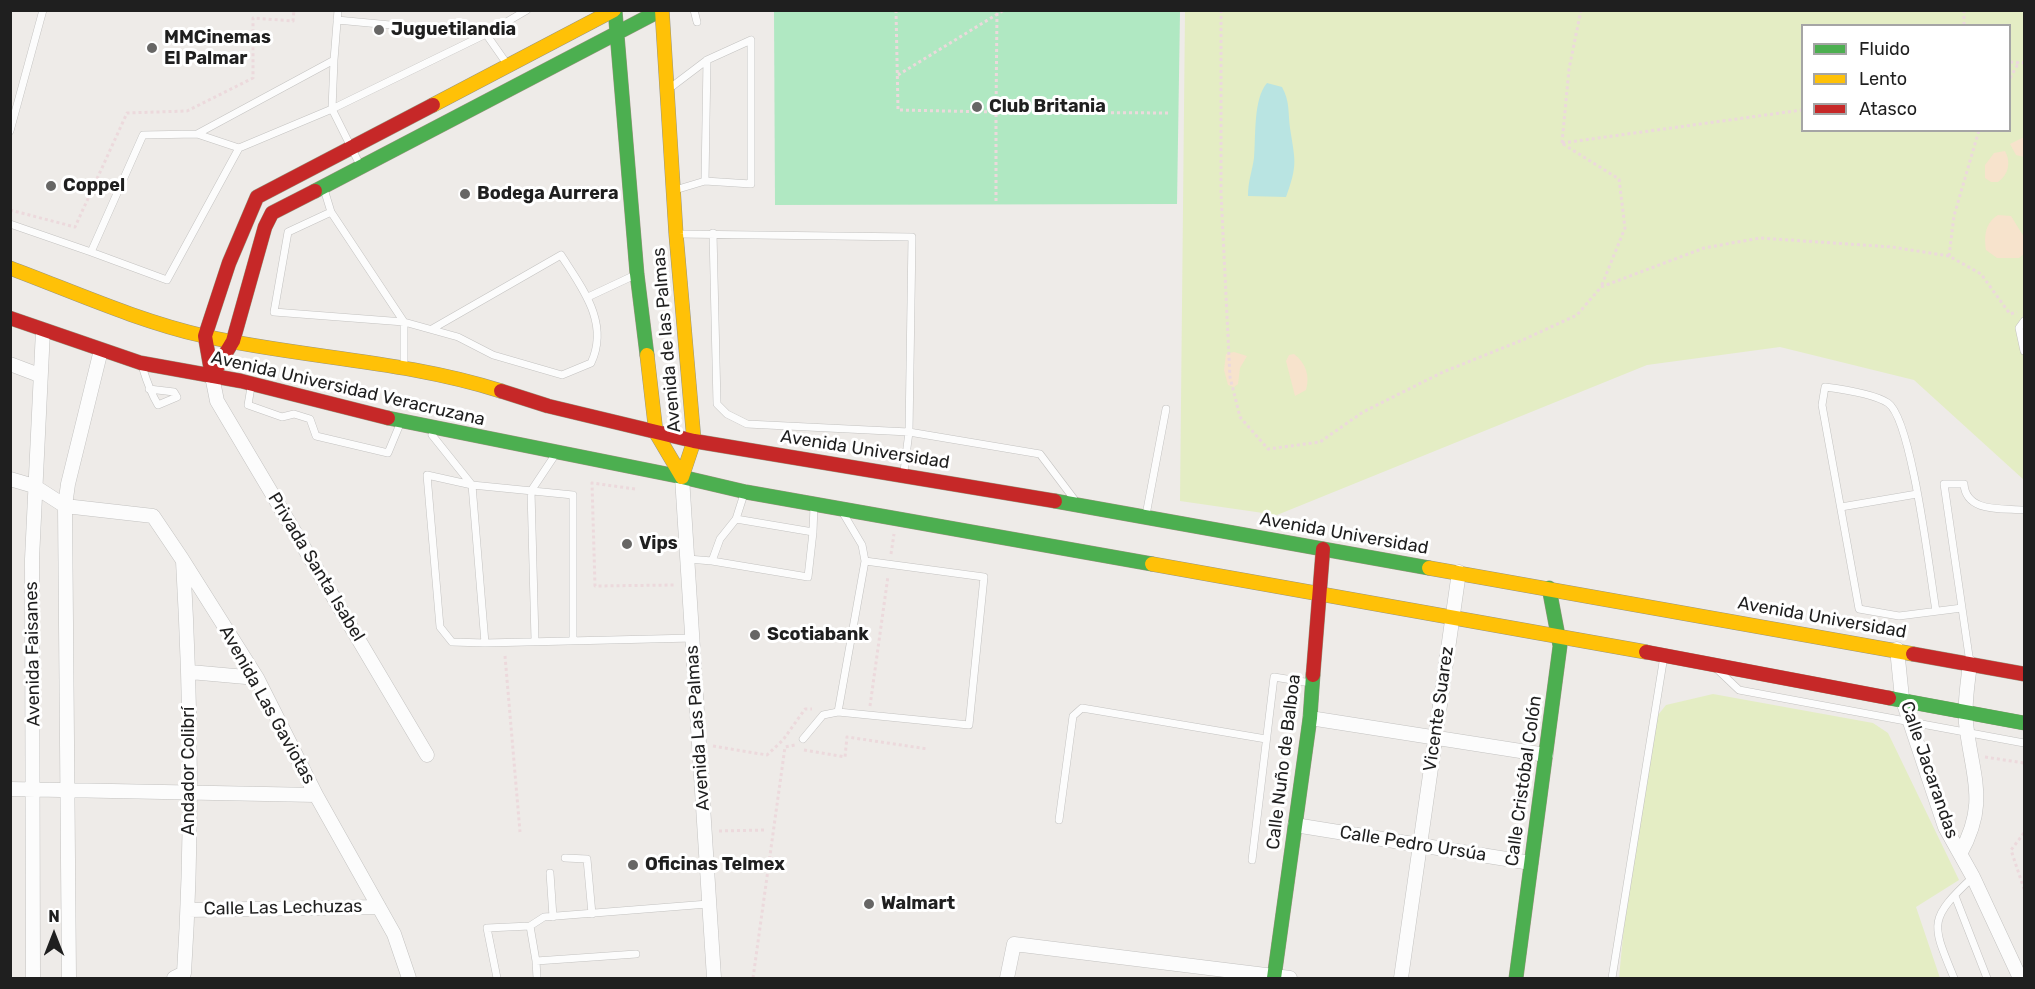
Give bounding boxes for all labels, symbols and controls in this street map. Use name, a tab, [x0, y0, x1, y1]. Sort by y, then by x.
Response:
place label: Juguetilandia	[391, 19, 516, 41]
marker: Juguetilandia	[372, 23, 386, 37]
legend	[1801, 24, 2011, 132]
place label: MMCinemas El Palmar	[164, 27, 271, 70]
text: Fluido	[1859, 38, 1910, 60]
marker: MMCinemas El Palmar	[145, 41, 159, 55]
text: Lento	[1859, 68, 1907, 90]
place label: Club Britania	[989, 96, 1106, 118]
text: Atasco	[1859, 98, 1917, 120]
marker: Club Britania	[970, 100, 984, 114]
place label: Coppel	[63, 175, 125, 197]
marker: Coppel	[44, 179, 58, 193]
place label: Bodega Aurrera	[477, 183, 619, 205]
marker: Bodega Aurrera	[458, 187, 472, 201]
street label: Avenida de las Palmas	[648, 247, 686, 433]
street label: Avenida Universidad Veracruzana	[209, 347, 487, 431]
street label: Avenida Universidad	[779, 426, 951, 474]
street label: Privada Santa Isabel	[263, 489, 369, 645]
street label: Avenida Universidad	[1258, 509, 1430, 559]
place label: Vips	[639, 533, 678, 555]
marker: Vips	[620, 537, 634, 551]
street label: Avenida Faisanes	[21, 581, 45, 727]
street label: Avenida Universidad	[1736, 593, 1908, 643]
street label: Avenida Las Gaviotas	[214, 622, 320, 788]
place label: Scotiabank	[767, 624, 869, 646]
marker: Scotiabank	[748, 628, 762, 642]
street label: Avenida Las Palmas	[681, 644, 715, 812]
street label: Vicente Suarez	[1420, 645, 1458, 773]
street label: Calle Nuño de Balboa	[1263, 673, 1305, 851]
street label: Calle Cristóbal Colón	[1501, 694, 1547, 868]
street label: Calle Jacarandas	[1895, 699, 1963, 841]
street label: Andador Colibrí	[178, 707, 200, 835]
street label: Calle Pedro Ursúa	[1338, 822, 1488, 866]
place label: Oficinas Telmex	[645, 854, 785, 876]
marker: Oficinas Telmex	[626, 858, 640, 872]
place label: Walmart	[881, 893, 955, 915]
street label: Calle Las Lechuzas	[203, 896, 363, 920]
marker: Walmart	[862, 897, 876, 911]
north arrow	[24, 905, 84, 965]
text: N	[48, 907, 60, 926]

